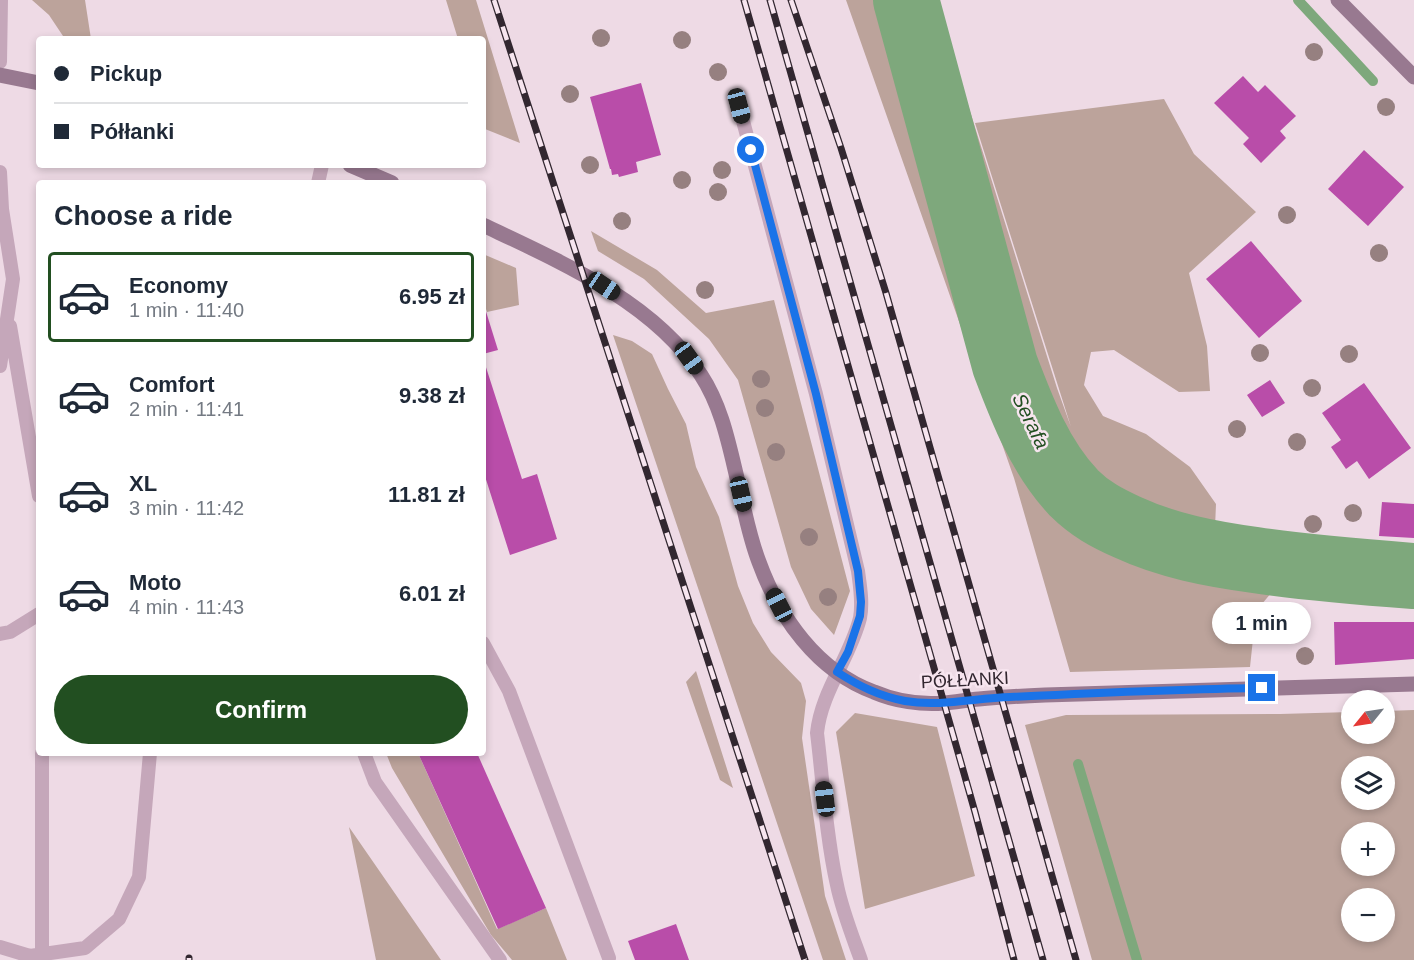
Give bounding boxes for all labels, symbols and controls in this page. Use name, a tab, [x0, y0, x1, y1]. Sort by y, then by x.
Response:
text: Pickup	[90, 61, 162, 86]
car	[726, 86, 752, 126]
text: Półłanki	[90, 119, 174, 144]
route start	[737, 136, 764, 163]
text: Choose a ride	[54, 201, 233, 231]
car	[584, 268, 624, 304]
icon: car	[57, 270, 111, 324]
text: Economy	[129, 273, 228, 298]
text: 6.95 zł	[399, 284, 465, 309]
text: 1 min · 11:40	[129, 299, 244, 321]
car	[671, 338, 707, 378]
icon: car	[57, 369, 111, 423]
text: Comfort	[129, 372, 215, 397]
text: 9.38 zł	[399, 383, 465, 408]
water label: Serafa	[1008, 390, 1054, 452]
text: 2 min · 11:41	[129, 398, 244, 420]
icon: car	[57, 468, 111, 522]
text: XL	[129, 471, 157, 496]
car	[728, 474, 754, 514]
text: 11.81 zł	[388, 482, 465, 507]
text: 3 min · 11:42	[129, 497, 244, 519]
icon: car	[57, 567, 111, 621]
text: Moto	[129, 570, 182, 595]
text: 6.01 zł	[399, 581, 465, 606]
car	[763, 585, 795, 625]
text: 4 min · 11:43	[129, 596, 244, 618]
callout: 1 min	[1212, 601, 1312, 643]
text: 1 min	[1235, 612, 1288, 634]
street label: PÓŁŁANKI	[920, 667, 1009, 692]
route end	[1248, 674, 1275, 701]
button: Confirm	[54, 675, 468, 744]
north arrow	[1341, 690, 1395, 744]
map controls	[1341, 690, 1395, 942]
button: layers	[1341, 756, 1395, 810]
car	[814, 780, 836, 818]
button: +	[1341, 822, 1395, 876]
button: −	[1341, 888, 1395, 942]

